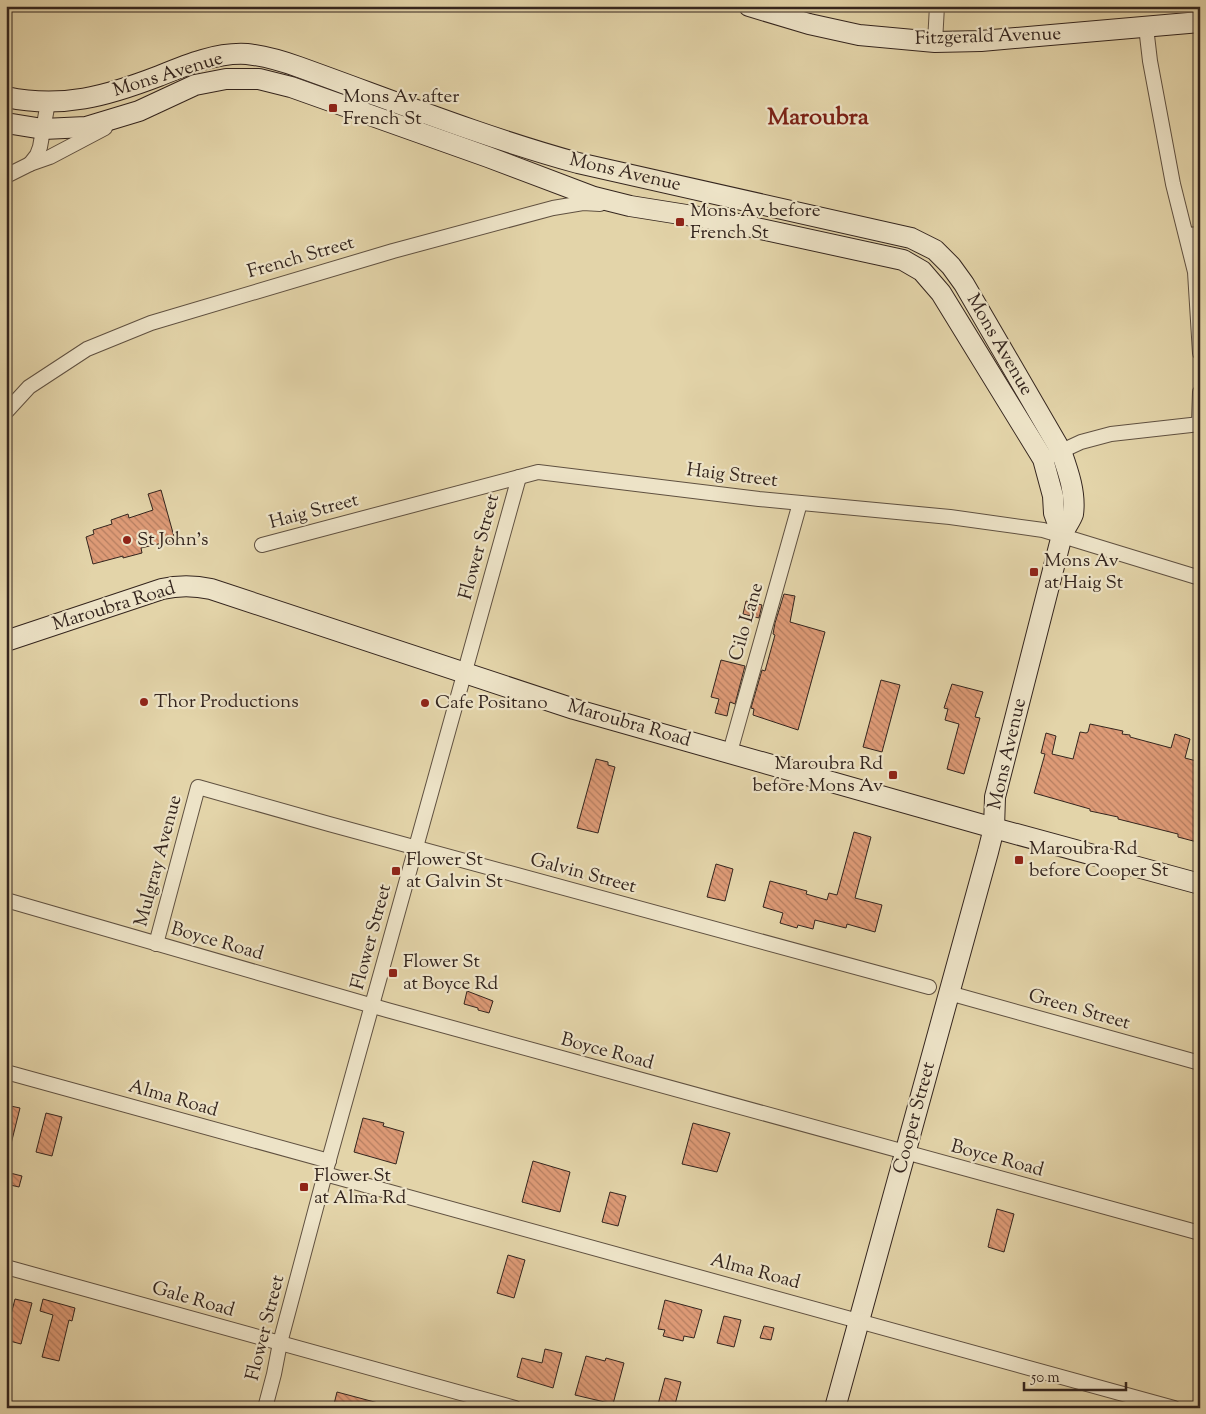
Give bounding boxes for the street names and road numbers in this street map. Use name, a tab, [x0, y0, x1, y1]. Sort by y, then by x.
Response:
street label: Fitzgerald Avenue	[914, 21, 1062, 53]
street label: Mons Avenue	[110, 45, 226, 105]
street label: Mons Avenue	[567, 147, 684, 199]
street label: French Street	[244, 230, 358, 286]
street label: Mons Avenue	[959, 289, 1039, 401]
street label: Haig Street	[685, 457, 780, 495]
street label: Haig Street	[266, 487, 362, 537]
street label: Flower Street	[453, 491, 507, 603]
street label: Maroubra Road	[49, 575, 179, 639]
street label: Cilo Lane	[723, 580, 771, 664]
street label: Maroubra Road	[564, 693, 694, 755]
street label: Mons Avenue	[982, 695, 1034, 812]
street label: Mulgray Avenue	[128, 792, 190, 930]
street label: Galvin Street	[527, 847, 640, 901]
street label: Flower Street	[345, 881, 399, 993]
street label: Boyce Road	[168, 916, 267, 968]
street label: Green Street	[1025, 983, 1134, 1038]
street label: Boyce Road	[558, 1027, 657, 1077]
street label: Cooper Street	[887, 1058, 943, 1177]
street label: Alma Road	[125, 1073, 221, 1125]
street label: Boyce Road	[948, 1134, 1047, 1184]
street label: Alma Road	[707, 1247, 803, 1297]
street label: Flower Street	[240, 1272, 292, 1384]
street label: Gale Road	[148, 1275, 238, 1325]

